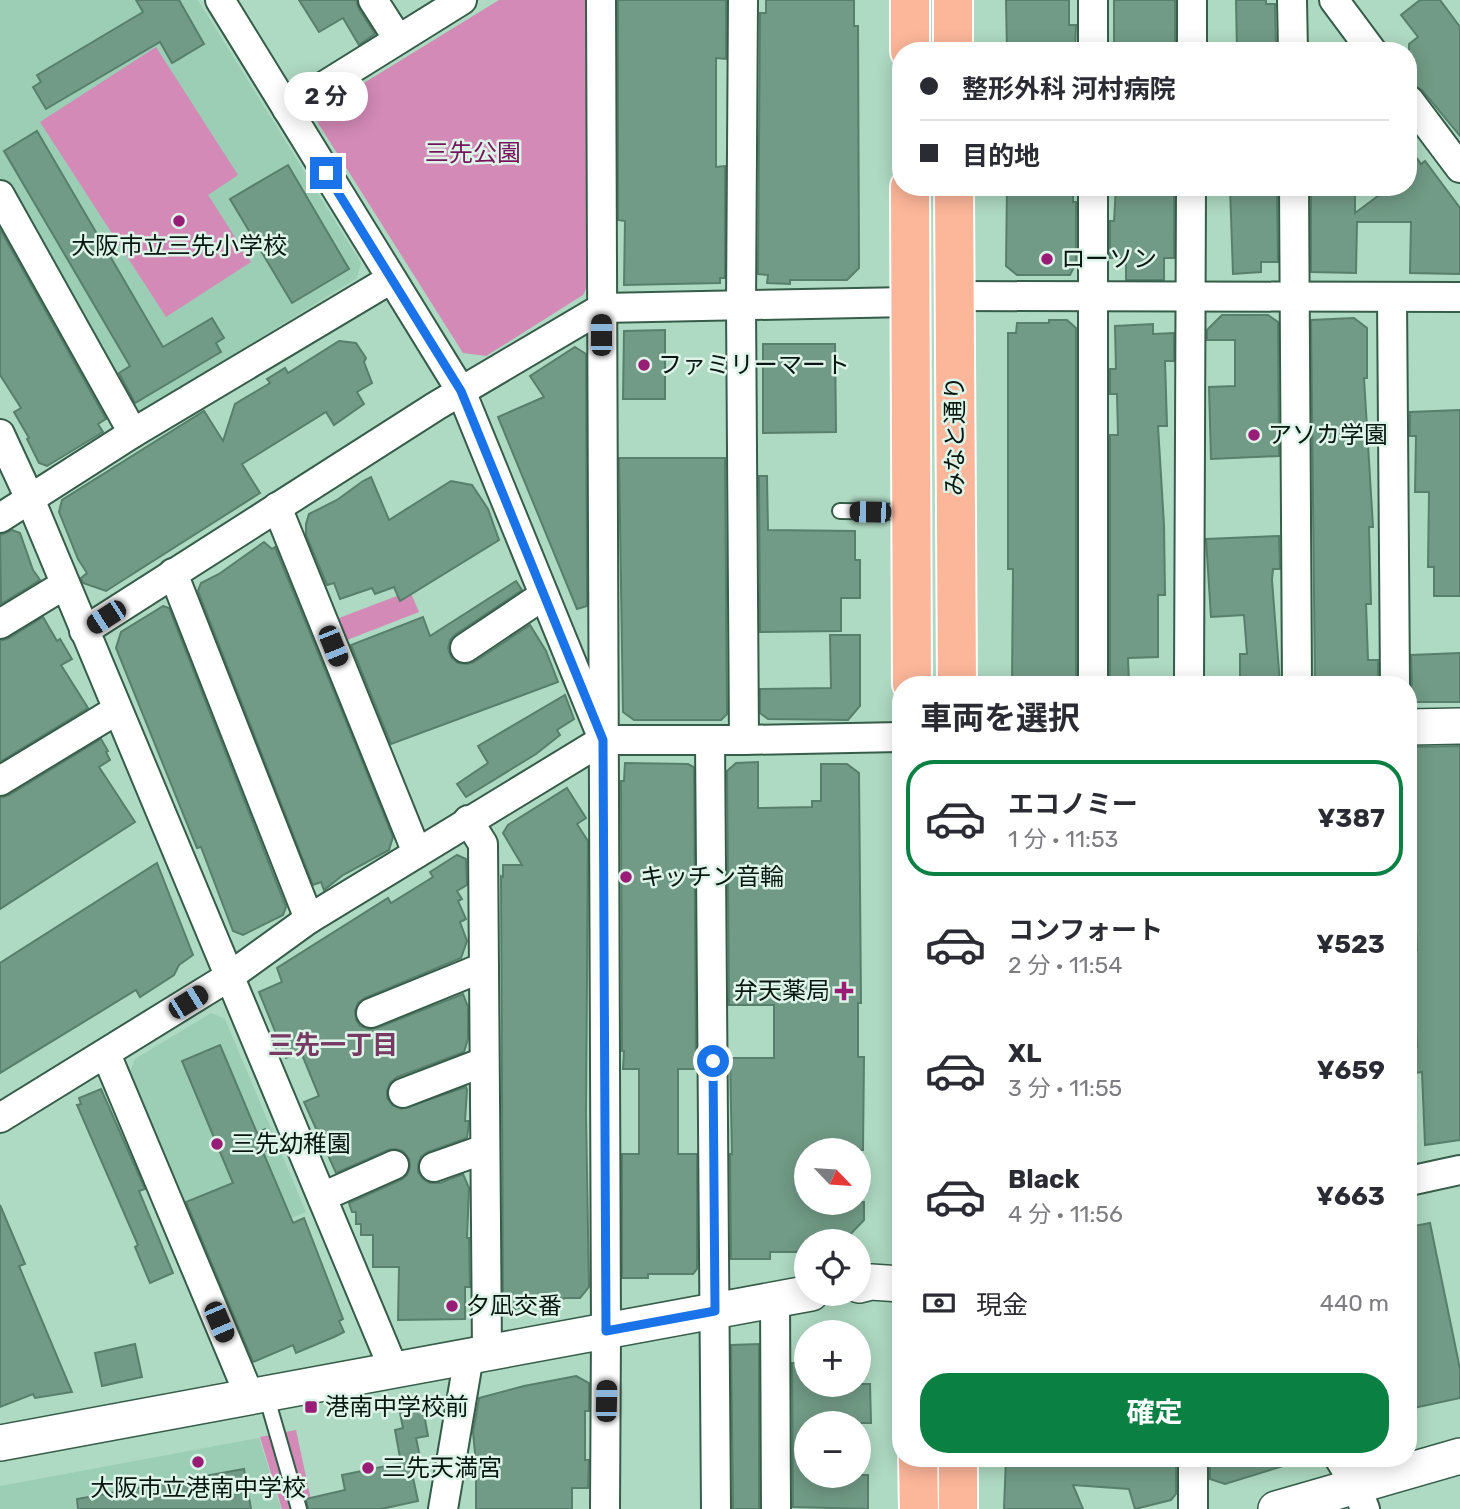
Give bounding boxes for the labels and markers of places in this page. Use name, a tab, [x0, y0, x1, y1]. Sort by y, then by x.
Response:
marker: 大阪市立三先小学校	[171, 213, 187, 229]
place label: 大阪市立三先小学校	[71, 232, 287, 260]
place label: ローソン	[1061, 245, 1157, 273]
marker: ローソン	[1039, 251, 1055, 267]
place label: ファミリーマート	[658, 351, 850, 379]
marker: ファミリーマート	[636, 357, 652, 373]
place label: アソカ学園	[1268, 421, 1388, 449]
marker: アソカ学園	[1246, 427, 1262, 443]
place label: キッチン音輪	[640, 863, 784, 891]
marker: キッチン音輪	[618, 869, 634, 885]
place label: 弁天薬局	[734, 977, 830, 1005]
marker: 弁天薬局	[836, 983, 852, 999]
place label: 三先幼稚園	[231, 1130, 351, 1158]
marker: 三先幼稚園	[209, 1136, 225, 1152]
place label: 夕凪交番	[466, 1292, 562, 1320]
marker: 夕凪交番	[444, 1298, 460, 1314]
place label: 港南中学校前	[325, 1393, 469, 1421]
marker: 港南中学校前	[303, 1399, 319, 1415]
marker: 大阪市立港南中学校	[190, 1454, 206, 1470]
place label: 三先天満宮	[382, 1454, 502, 1482]
marker: 三先天満宮	[360, 1460, 376, 1476]
place label: 大阪市立港南中学校	[90, 1474, 306, 1502]

